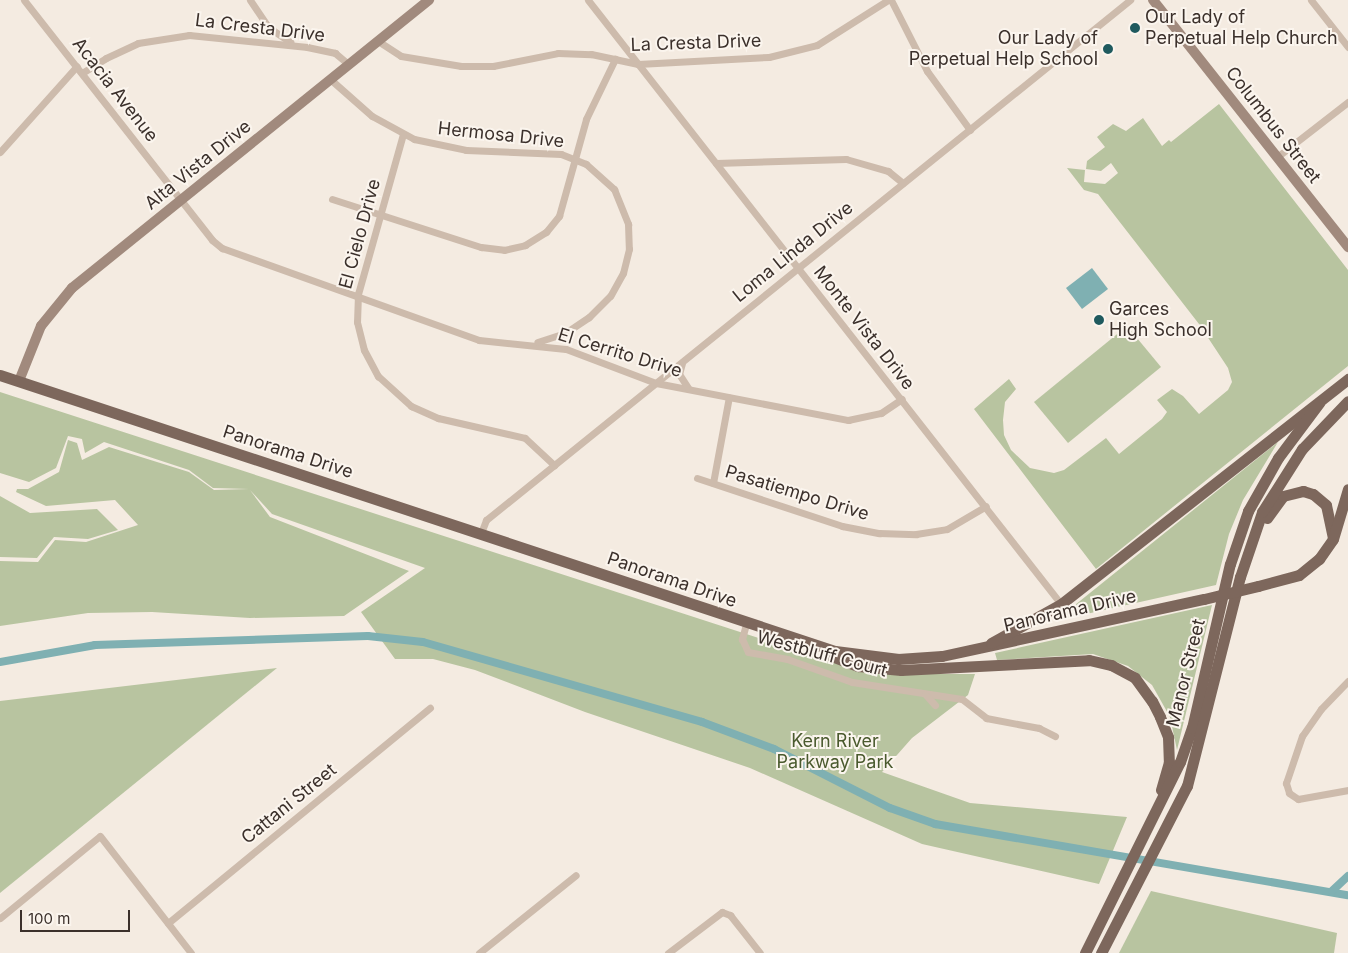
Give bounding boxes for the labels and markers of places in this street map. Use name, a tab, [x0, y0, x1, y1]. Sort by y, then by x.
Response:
place label: Our Lady of Perpetual Help Church	[1145, 7, 1338, 50]
marker: Our Lady of Perpetual Help Church	[1129, 22, 1141, 34]
place label: Our Lady of Perpetual Help School	[909, 28, 1098, 70]
marker: Our Lady of Perpetual Help School	[1102, 43, 1114, 55]
place label: Garces High School	[1109, 299, 1212, 342]
marker: Garces High School	[1093, 314, 1105, 326]

